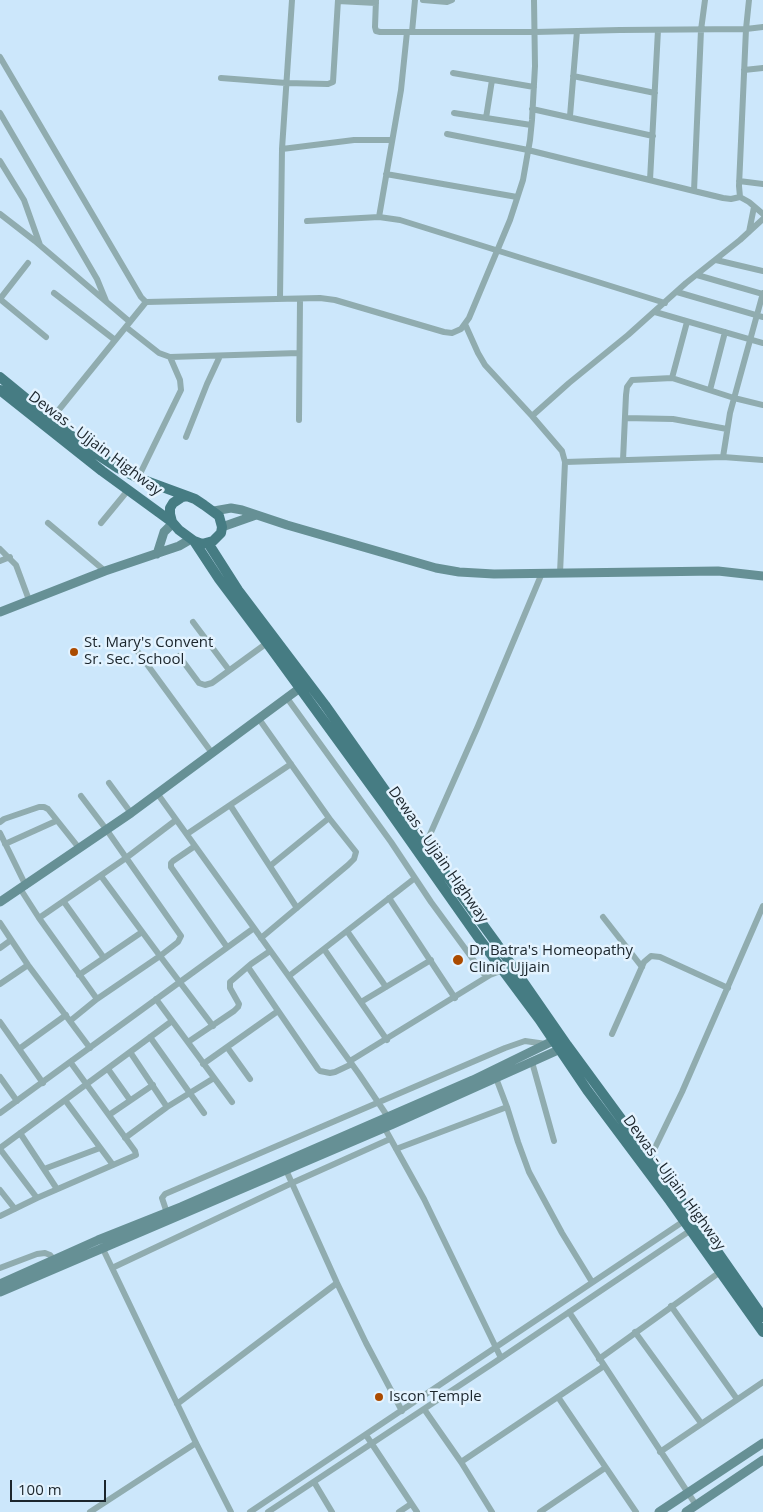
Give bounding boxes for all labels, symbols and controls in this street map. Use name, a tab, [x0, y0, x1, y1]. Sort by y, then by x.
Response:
street label: Dewas - Ujjain Highway	[25, 388, 165, 500]
place label: St. Mary's Convent Sr. Sec. School	[84, 634, 213, 669]
marker: St. Mary's Convent Sr. Sec. School	[68, 646, 80, 658]
street label: Dewas - Ujjain Highway	[384, 783, 492, 927]
place label: Dr Batra's Homeopathy Clinic Ujjain	[469, 942, 633, 977]
marker: Dr Batra's Homeopathy Clinic Ujjain	[451, 953, 465, 967]
street label: Dewas - Ujjain Highway	[619, 1112, 729, 1254]
place label: Iscon Temple	[389, 1388, 482, 1406]
marker: Iscon Temple	[373, 1391, 385, 1403]
scale bar	[12, 1470, 109, 1502]
text: 100 m	[18, 1479, 62, 1499]

